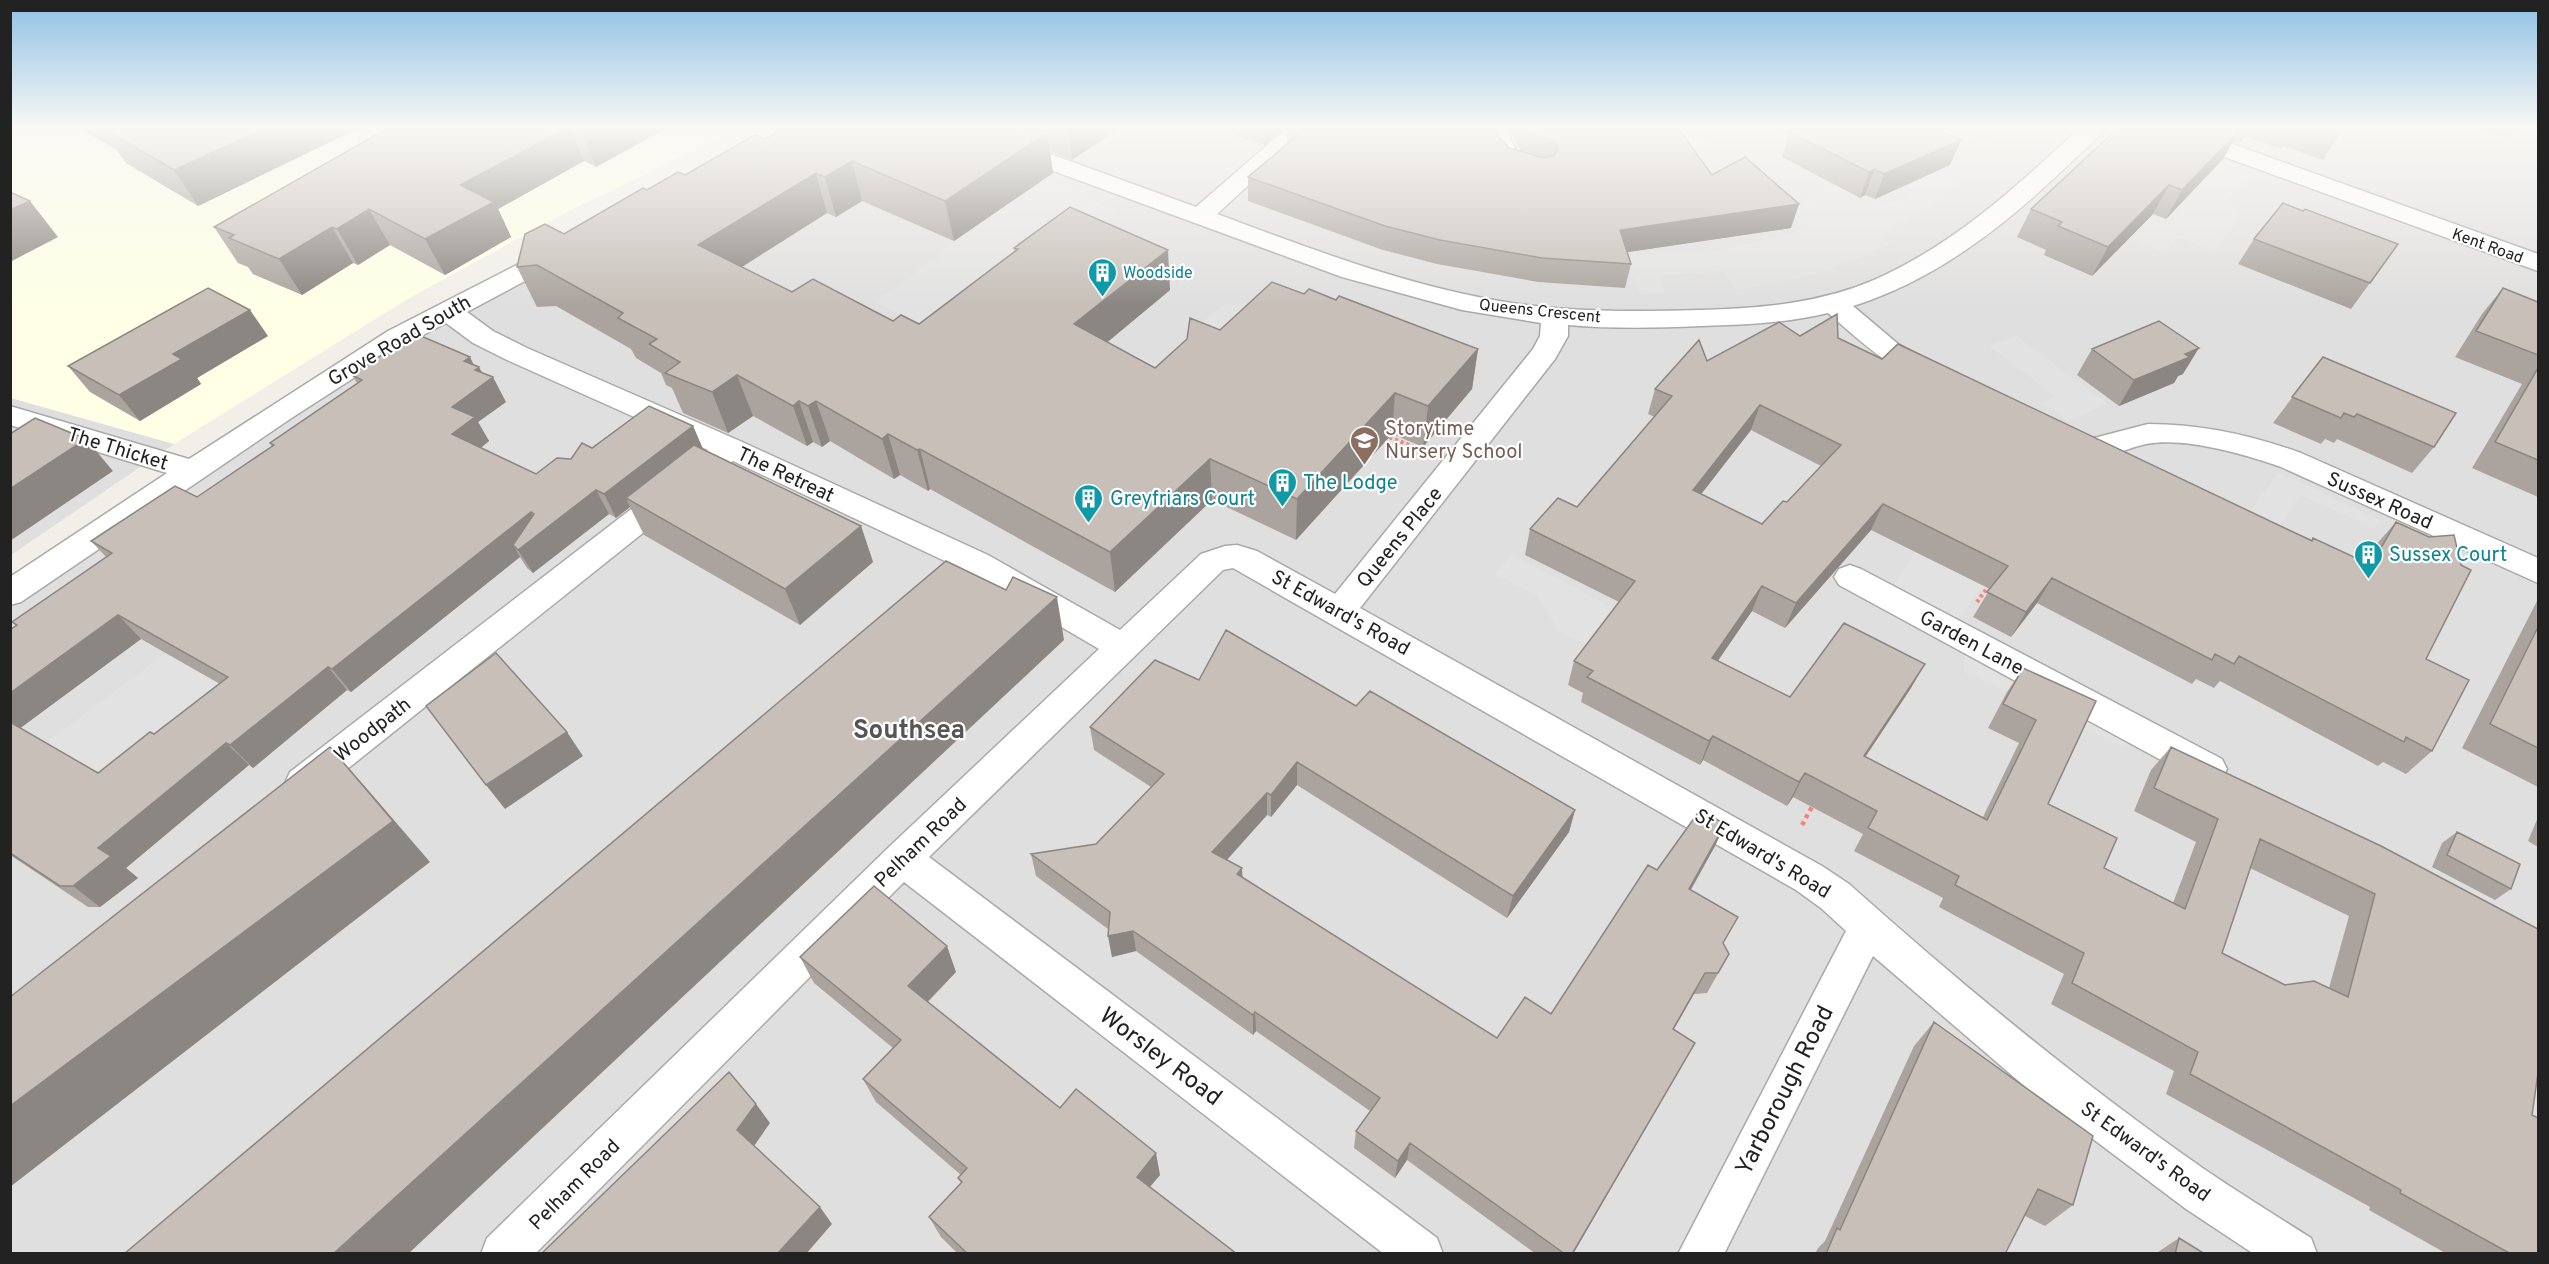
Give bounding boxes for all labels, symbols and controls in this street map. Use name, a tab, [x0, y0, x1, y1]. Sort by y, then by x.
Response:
street label: Kent Road	[2449, 225, 2526, 269]
building icon: Woodside	[1086, 256, 1118, 298]
place label: Woodside	[1123, 264, 1193, 284]
street label: Grove Road South	[324, 290, 476, 393]
street label: Queens Crescent	[1478, 296, 1602, 328]
place label: Storytime Nursery School	[1385, 417, 1523, 466]
street label: The Thicket	[64, 422, 171, 478]
school or university icon: Storytime Nursery School	[1348, 424, 1380, 466]
street label: The Retreat	[732, 442, 838, 510]
building icon: The Lodge	[1266, 466, 1298, 508]
street label: Sussex Road	[2322, 467, 2436, 537]
place label: The Lodge	[1303, 471, 1398, 497]
building icon: Greyfriars Court	[1073, 482, 1105, 524]
street label: Queens Place	[1352, 482, 1449, 594]
place label: Greyfriars Court	[1110, 487, 1255, 513]
building icon: Sussex Court	[2352, 538, 2384, 580]
place label: Sussex Court	[2389, 543, 2507, 569]
street label: St Edward's Road	[1266, 565, 1414, 663]
street label: Garden Lane	[1915, 605, 2028, 682]
street label: Woodpath	[329, 692, 417, 769]
district label: Southsea	[853, 715, 965, 748]
street label: Pelham Road	[870, 793, 973, 894]
street label: St Edward's Road	[1689, 804, 1835, 906]
street label: Yarborough Road	[1730, 1001, 1842, 1181]
street label: Worsley Road	[1092, 1002, 1227, 1113]
street label: St Edward's Road	[2075, 1097, 2215, 1209]
street label: Pelham Road	[524, 1134, 627, 1237]

